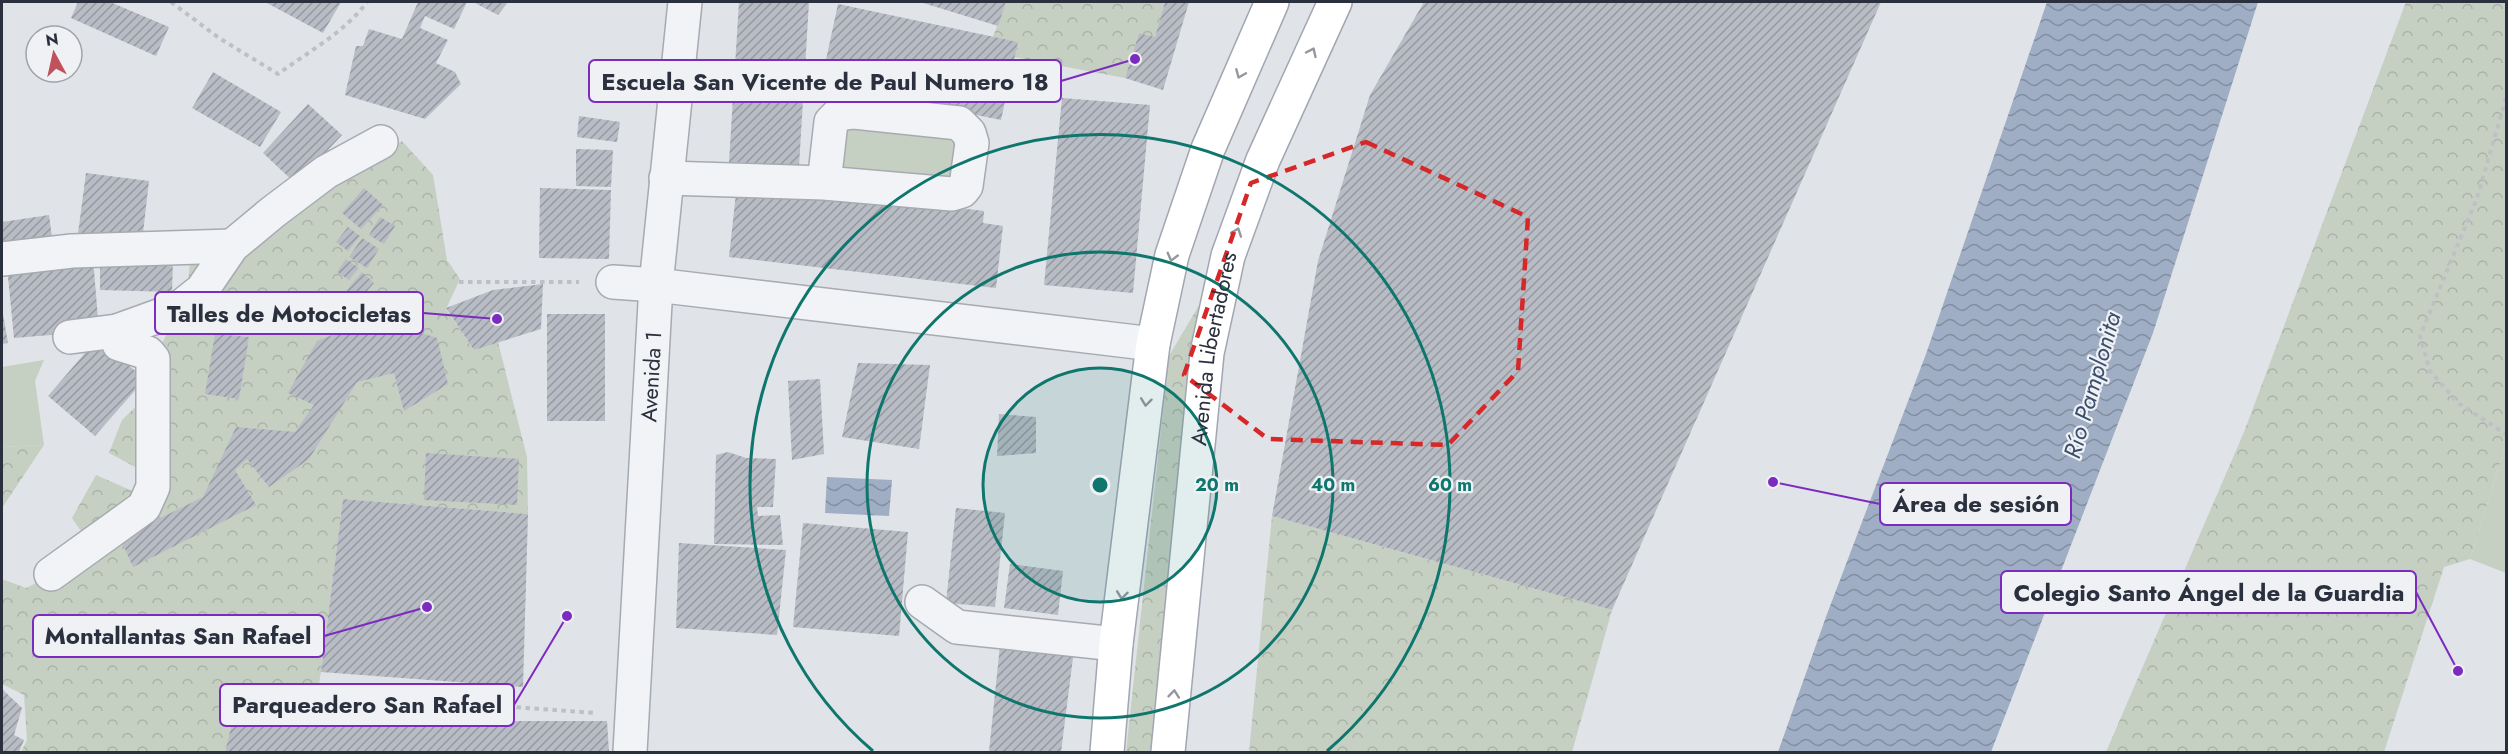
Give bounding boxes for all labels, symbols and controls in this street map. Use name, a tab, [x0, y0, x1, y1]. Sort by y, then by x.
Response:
north arrow	[24, 24, 84, 84]
text: N	[44, 27, 60, 52]
one-way arrow	[1305, 47, 1317, 58]
callout: Escuela San Vicente de Paul Numero 18	[589, 60, 1061, 102]
text: Escuela San Vicente de Paul Numero 18	[601, 64, 1049, 99]
one-way arrow	[1235, 68, 1247, 79]
one-way arrow	[1230, 227, 1242, 238]
street label: Avenida Libertadores	[1182, 249, 1244, 447]
one-way arrow	[1167, 252, 1180, 262]
callout: Talles de Motocicletas	[155, 292, 423, 334]
text: Talles de Motocicletas	[167, 296, 411, 331]
water label: Río Pamplonita	[2054, 308, 2130, 462]
street label: Avenida 1	[632, 330, 669, 423]
one-way arrow	[1141, 397, 1153, 406]
text: 20 m	[1195, 472, 1239, 498]
text: 40 m	[1311, 472, 1355, 498]
text: 60 m	[1428, 472, 1472, 498]
centre of rings	[1090, 475, 1110, 495]
callout: Área de sesión	[1880, 483, 2071, 525]
text: Área de sesión	[1891, 486, 2060, 521]
callout: Colegio Santo Ángel de la Guardia	[2001, 571, 2416, 613]
text: Colegio Santo Ángel de la Guardia	[2014, 575, 2404, 610]
one-way arrow	[1117, 591, 1129, 600]
callout: Montallantas San Rafael	[33, 615, 324, 657]
text: Montallantas San Rafael	[44, 618, 312, 653]
callout: Parqueadero San Rafael	[220, 684, 514, 726]
text: Parqueadero San Rafael	[232, 687, 502, 722]
one-way arrow	[1167, 690, 1180, 699]

